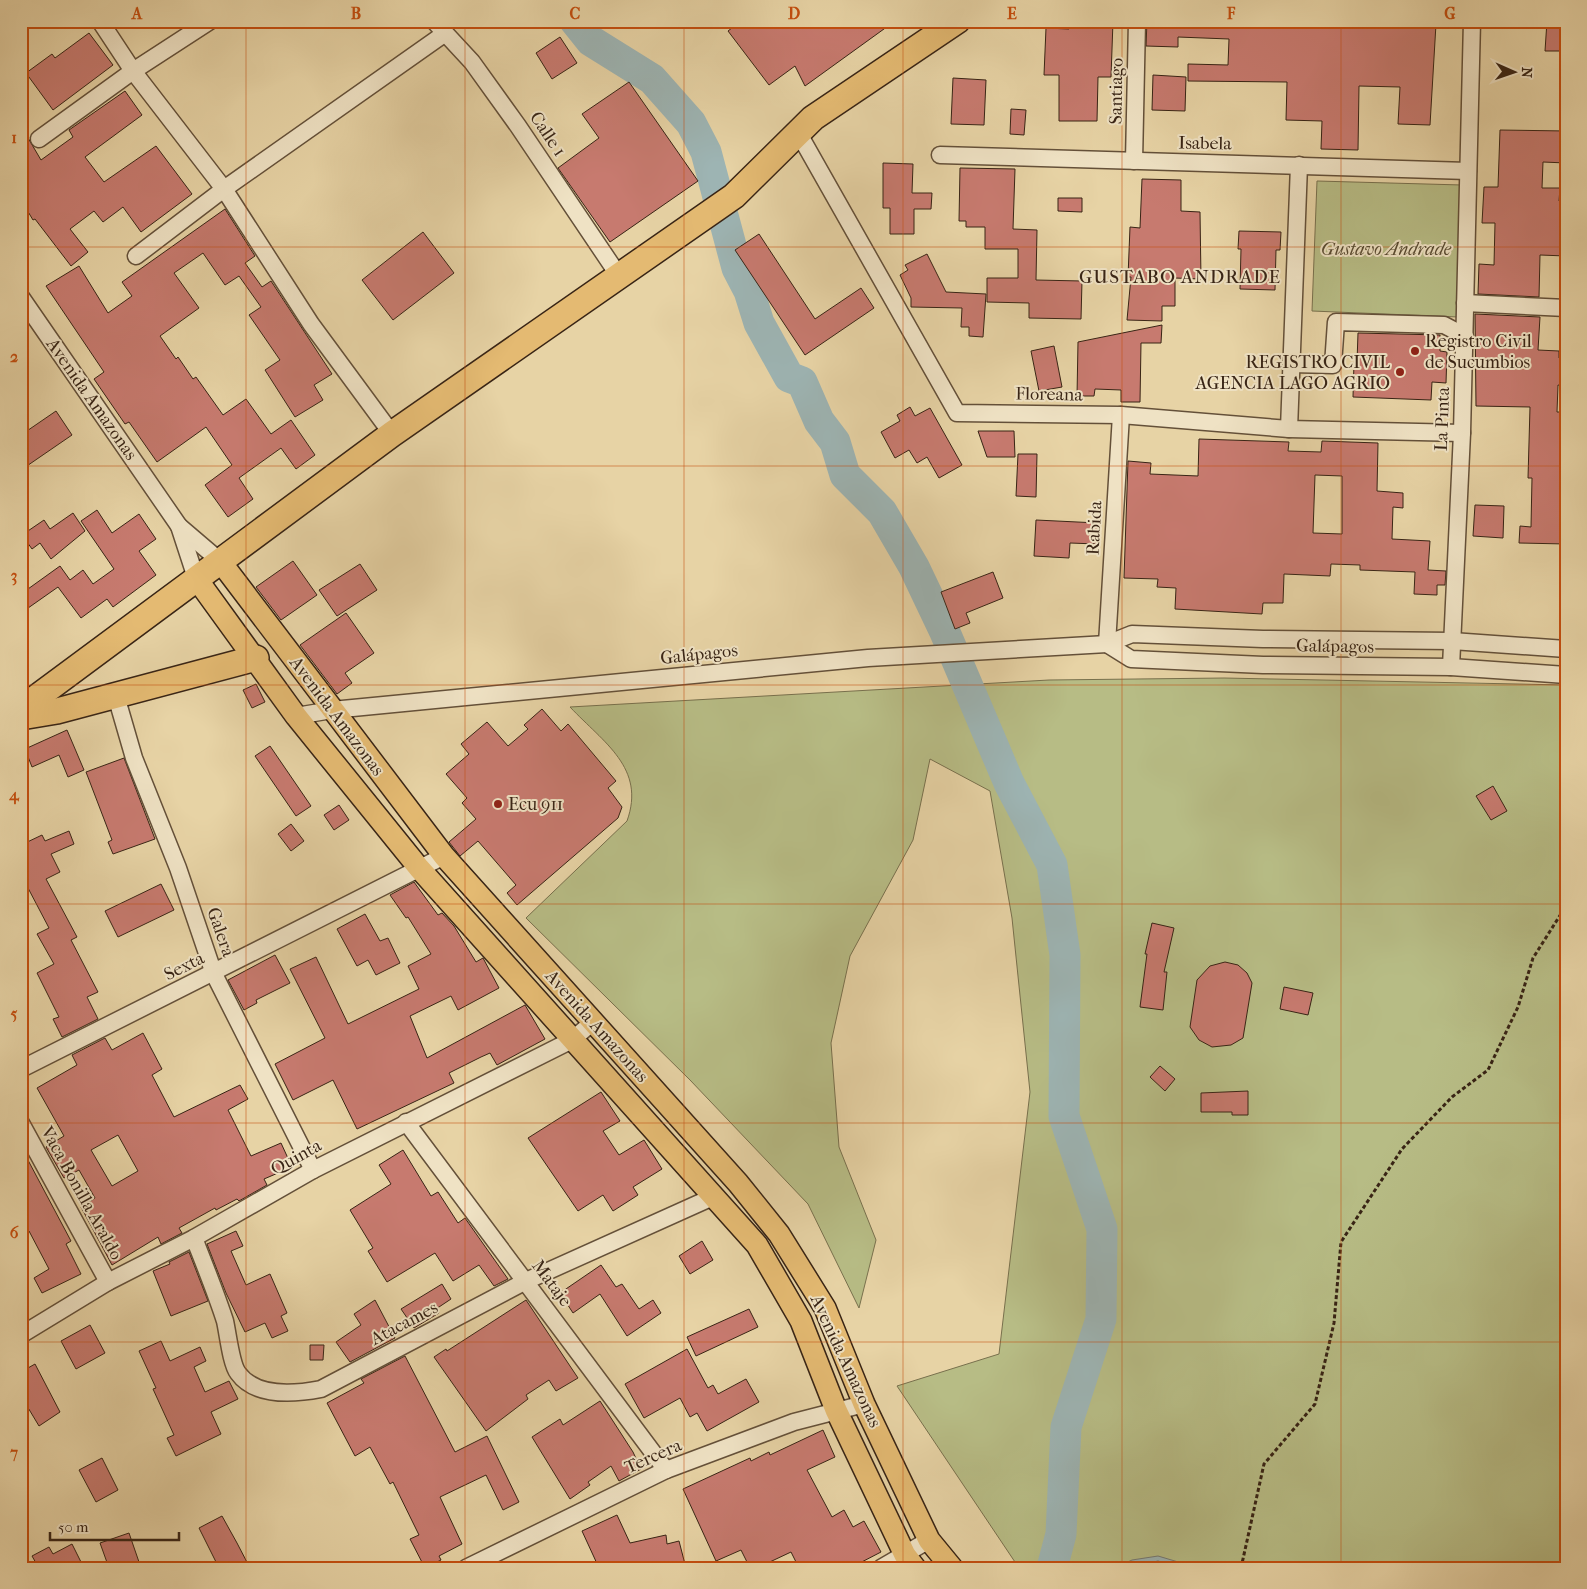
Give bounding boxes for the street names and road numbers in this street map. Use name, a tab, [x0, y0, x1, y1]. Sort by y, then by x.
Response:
street label: Santiago	[1105, 57, 1128, 125]
street label: Calle 1	[525, 108, 570, 161]
street label: Isabela	[1178, 133, 1233, 154]
street label: Avenida Amazonas	[41, 334, 142, 464]
street label: Floreana	[1015, 383, 1083, 406]
street label: La Pinta	[1431, 386, 1454, 452]
street label: Rabida	[1083, 500, 1106, 556]
street label: Galápagos	[1296, 635, 1374, 658]
street label: Galápagos	[659, 640, 739, 669]
street label: Avenida Amazonas	[284, 652, 388, 780]
street label: Galera	[202, 905, 239, 960]
street label: Sexta	[161, 947, 208, 985]
street label: Avenida Amazonas	[540, 965, 653, 1087]
street label: Vaca Bonilla Araldo	[36, 1122, 127, 1264]
street label: Quinta	[267, 1135, 326, 1180]
street label: Mataje	[527, 1256, 576, 1311]
street label: Avenida Amazonas	[805, 1291, 886, 1431]
street label: Atacames	[366, 1297, 442, 1350]
street label: Tercera	[622, 1434, 685, 1478]

